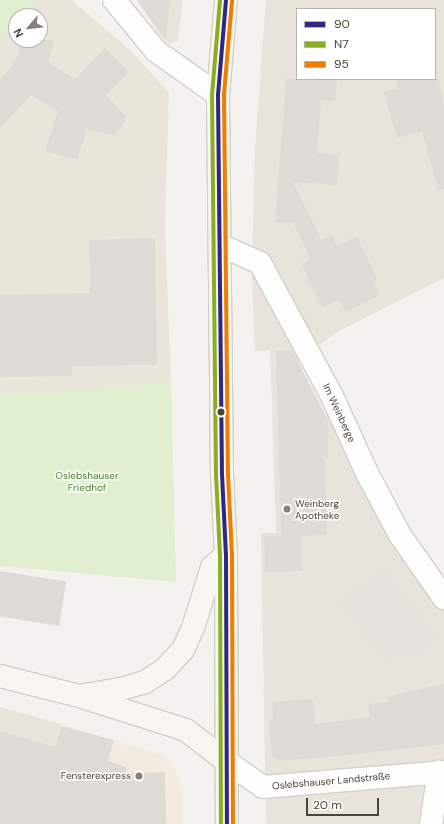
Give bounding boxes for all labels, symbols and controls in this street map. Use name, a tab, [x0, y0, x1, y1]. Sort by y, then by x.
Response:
north arrow	[8, 8, 48, 48]
legend	[296, 8, 436, 80]
text: 90	[334, 16, 350, 32]
text: N	[10, 26, 26, 40]
text: N7	[334, 36, 349, 52]
text: 95	[334, 56, 349, 72]
street label: Im Weinberge	[320, 382, 358, 444]
unlabelled marker	[216, 407, 226, 417]
park label: Oslebshauser Friedhof	[55, 469, 119, 492]
place label: Weinberg Apotheke	[295, 497, 339, 520]
marker: Weinberg Apotheke	[282, 504, 292, 514]
place label: Fensterexpress	[61, 770, 131, 782]
street label: Oslebshauser Landstraße	[271, 770, 391, 792]
marker: Fensterexpress	[134, 771, 144, 781]
scale bar	[308, 790, 381, 816]
text: 20 m	[313, 797, 342, 813]

